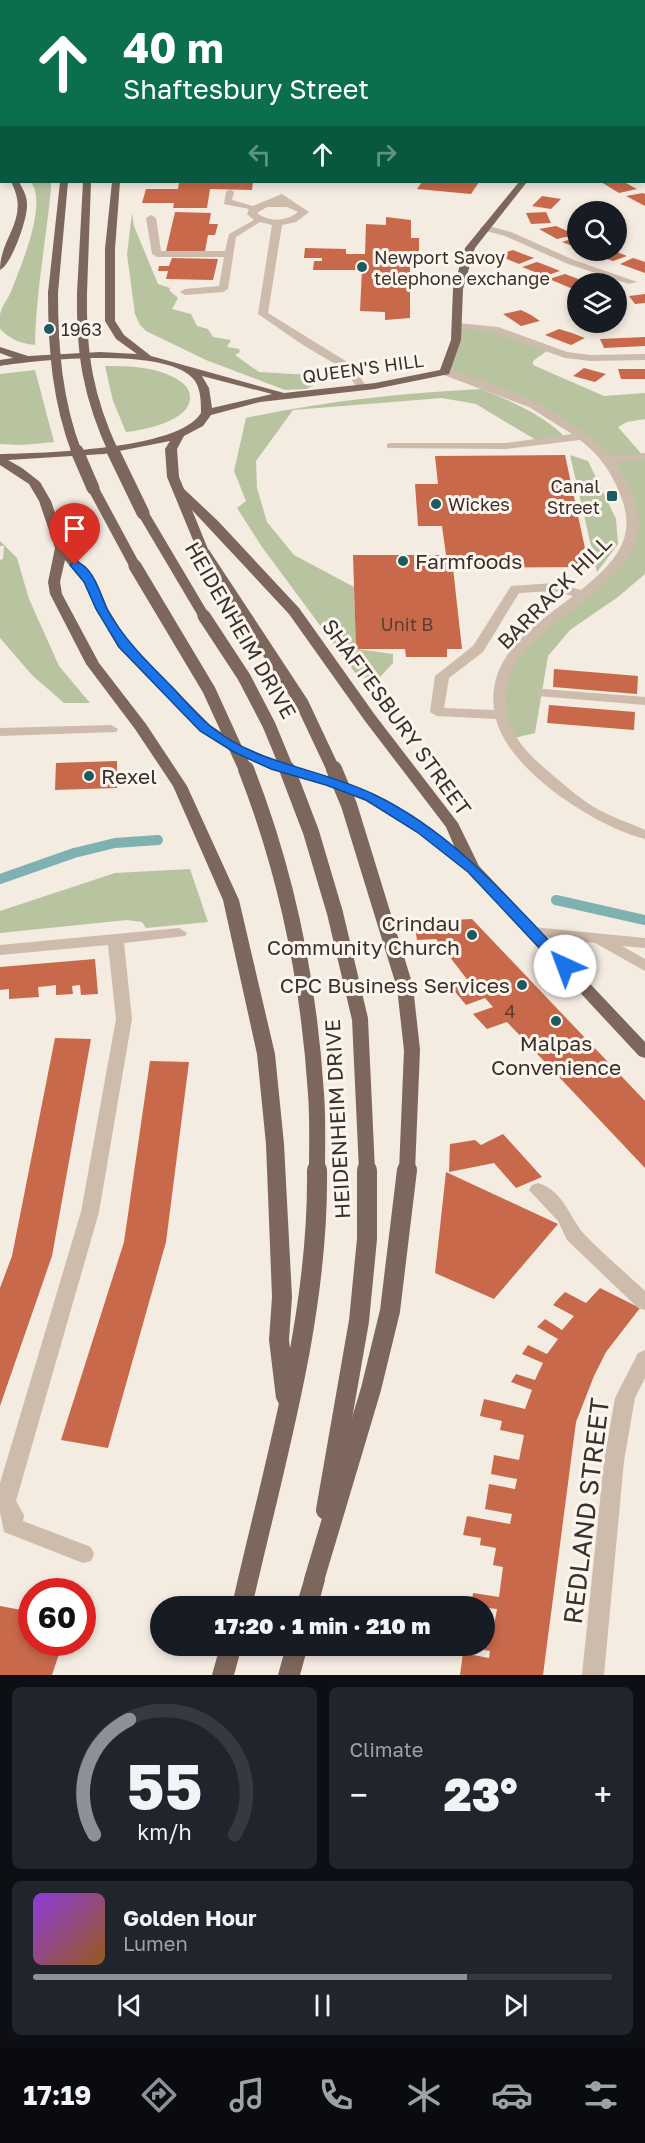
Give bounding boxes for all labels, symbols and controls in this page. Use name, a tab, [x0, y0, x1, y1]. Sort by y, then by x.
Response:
text: 40 m	[123, 22, 224, 72]
icon: ahead	[24, 24, 102, 102]
text: Shaftesbury Street	[123, 73, 369, 105]
icon: left	[243, 138, 276, 171]
icon: ahead	[306, 138, 339, 171]
icon: right	[369, 138, 402, 171]
map controls	[567, 201, 627, 333]
button: search	[567, 201, 627, 261]
place label: Newport Savoy telephone exchange	[374, 246, 550, 289]
marker: Newport Savoy telephone exchange	[355, 260, 369, 274]
button: layers	[567, 273, 627, 333]
place label: 1963	[61, 318, 102, 340]
marker: 1963	[42, 322, 56, 336]
street label: QUEEN'S HILL	[301, 349, 425, 387]
place label: Canal Street	[547, 475, 600, 518]
marker: Canal Street	[605, 489, 619, 503]
place label: Wickes	[448, 493, 510, 515]
marker: Wickes	[429, 497, 443, 511]
pin	[49, 503, 100, 565]
icon: arrive	[58, 512, 91, 545]
street label: BARRACK HILL	[492, 530, 616, 654]
street label: HEIDENHEIM DRIVE	[180, 537, 302, 723]
place label: Farmfoods	[415, 548, 522, 574]
marker: Farmfoods	[396, 554, 410, 568]
house number: Unit B	[381, 613, 433, 635]
street label: SHAFTESBURY STREET	[317, 614, 477, 820]
place label: Rexel	[101, 763, 157, 789]
marker: Rexel	[82, 769, 96, 783]
place label: Crindau Community Church	[267, 910, 460, 960]
marker: Crindau Community Church	[465, 928, 479, 942]
position arrow	[533, 934, 597, 998]
place label: CPC Business Services	[280, 972, 510, 998]
marker: CPC Business Services	[515, 978, 529, 992]
house number: 4	[505, 1000, 516, 1022]
marker: Malpas Convenience	[549, 1014, 563, 1028]
street label: HEIDENHEIM DRIVE	[319, 1018, 355, 1220]
place label: Malpas Convenience	[491, 1030, 621, 1080]
street label: REDLAND STREET	[557, 1396, 615, 1626]
speed limit sign: 60	[18, 1578, 96, 1656]
text: 17:20 · 1 min · 210 m	[215, 1612, 430, 1639]
text: Climate	[350, 1737, 423, 1761]
text: 55	[126, 1748, 202, 1823]
text: 23°	[444, 1767, 518, 1821]
text: −	[350, 1775, 368, 1814]
text: +	[594, 1775, 612, 1814]
text: km/h	[137, 1819, 192, 1845]
text: Golden Hour	[123, 1904, 257, 1931]
text: Lumen	[123, 1931, 188, 1955]
icon: previous	[113, 1989, 146, 2022]
icon: pause	[306, 1989, 339, 2022]
icon: next	[499, 1989, 532, 2022]
icon: directions	[138, 2074, 180, 2116]
icon: music	[226, 2074, 268, 2116]
icon: phone	[315, 2074, 357, 2116]
icon: climate	[403, 2074, 445, 2116]
icon: car	[491, 2074, 533, 2116]
icon: filters	[580, 2074, 622, 2116]
text: 17:19	[23, 2079, 92, 2111]

